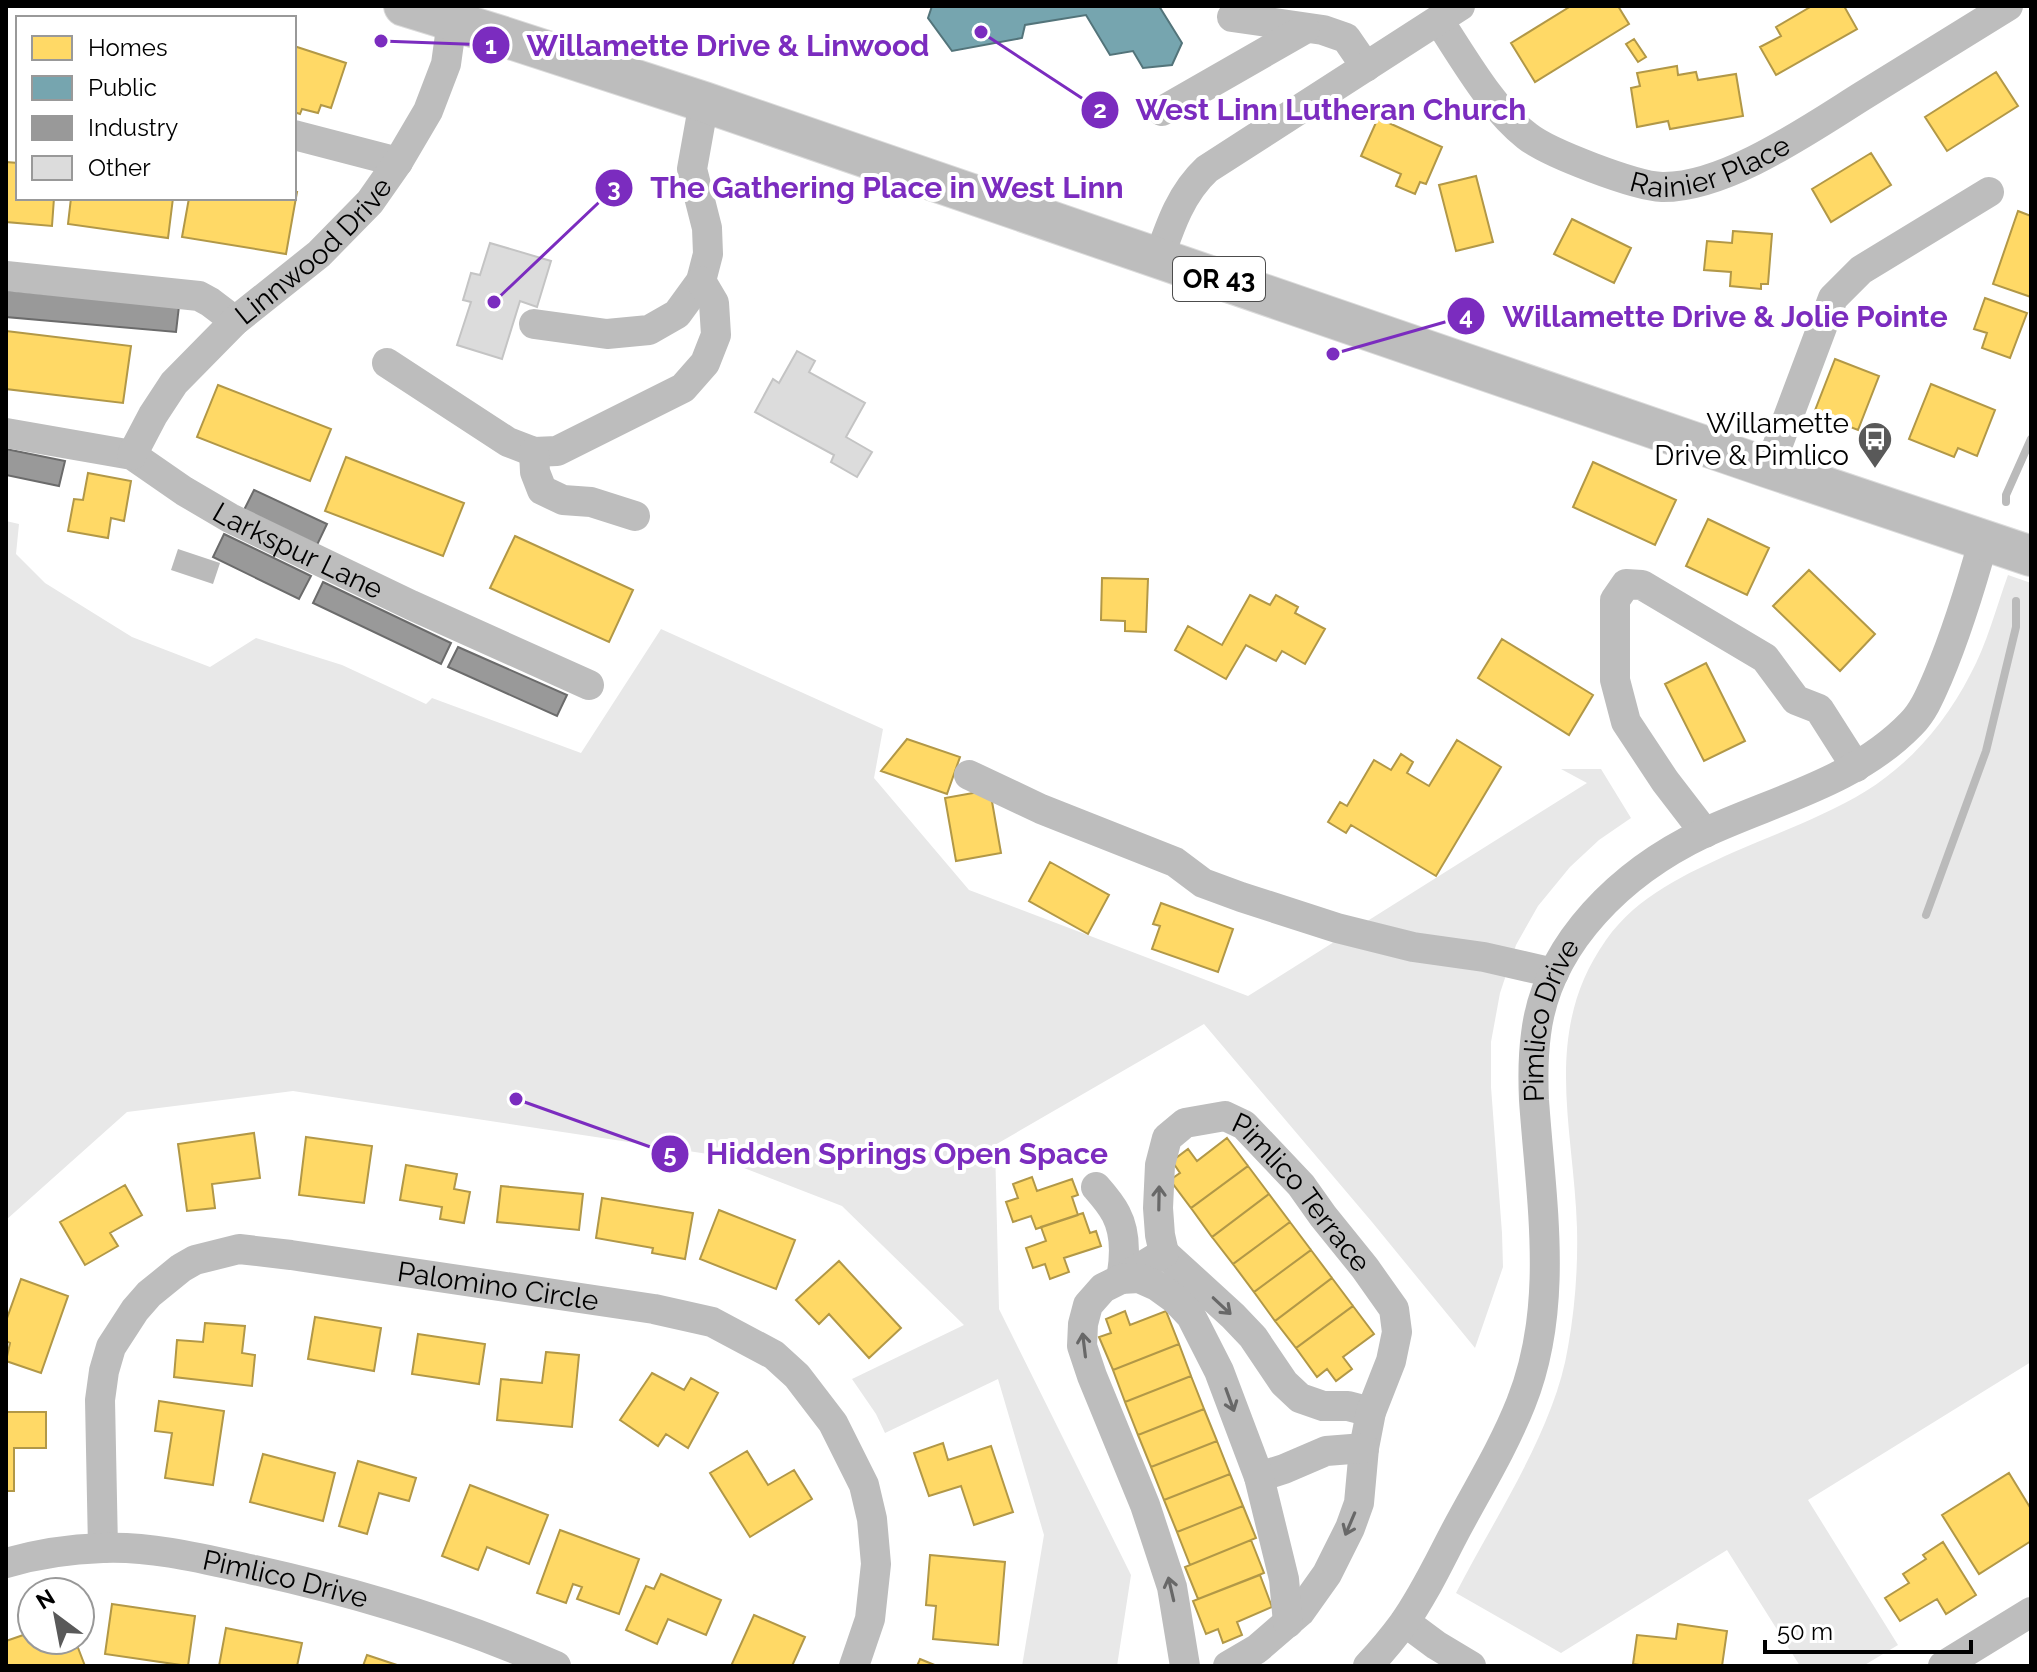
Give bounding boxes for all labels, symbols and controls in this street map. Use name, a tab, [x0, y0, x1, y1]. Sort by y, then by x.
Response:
legend	[16, 16, 296, 200]
callout: Willamette Drive & Linwood	[471, 18, 946, 72]
text: Willamette Drive & Linwood	[527, 28, 929, 63]
text: 1	[485, 31, 497, 60]
text: Homes	[88, 33, 168, 62]
text: Public	[88, 73, 157, 102]
callout: West Linn Lutheran Church	[1080, 83, 1543, 137]
text: West Linn Lutheran Church	[1136, 92, 1526, 127]
text: 2	[1093, 95, 1107, 124]
text: Industry	[88, 113, 178, 142]
street label: Rainier Place	[1626, 129, 1796, 204]
text: Other	[88, 153, 151, 182]
callout: The Gathering Place in West Linn	[594, 161, 1141, 215]
text: The Gathering Place in West Linn	[650, 170, 1124, 205]
street label: Linnwood Drive	[229, 171, 399, 331]
text: 3	[607, 173, 621, 202]
road number: OR 43	[1173, 257, 1265, 301]
callout: Willamette Drive & Jolie Pointe	[1446, 289, 1964, 343]
text: Willamette Drive & Jolie Pointe	[1502, 299, 1948, 334]
text: 4	[1459, 302, 1473, 331]
place label: Willamette Drive & Pimlico	[1654, 407, 1849, 472]
bus stop icon: Willamette Drive & Pimlico	[1856, 420, 1894, 470]
street label: Larkspur Lane	[207, 496, 388, 606]
street label: Pimlico Drive	[1517, 932, 1586, 1103]
street label: Pimlico Terrace	[1227, 1106, 1377, 1278]
callout: Hidden Springs Open Space	[650, 1127, 1124, 1181]
text: Hidden Springs Open Space	[706, 1136, 1108, 1171]
text: 5	[663, 1139, 677, 1168]
one-way arrow	[1151, 1185, 1167, 1212]
street label: Palomino Circle	[395, 1255, 601, 1318]
one-way arrow	[1212, 1296, 1232, 1315]
one-way arrow	[1076, 1333, 1091, 1359]
one-way arrow	[1223, 1387, 1238, 1412]
one-way arrow	[1342, 1512, 1357, 1536]
street label: Pimlico Drive	[200, 1543, 372, 1615]
north arrow	[16, 1576, 96, 1656]
one-way arrow	[1163, 1577, 1178, 1603]
text: N	[31, 1584, 59, 1615]
scale bar	[1765, 1604, 1971, 1654]
text: 50 m	[1777, 1617, 1833, 1646]

